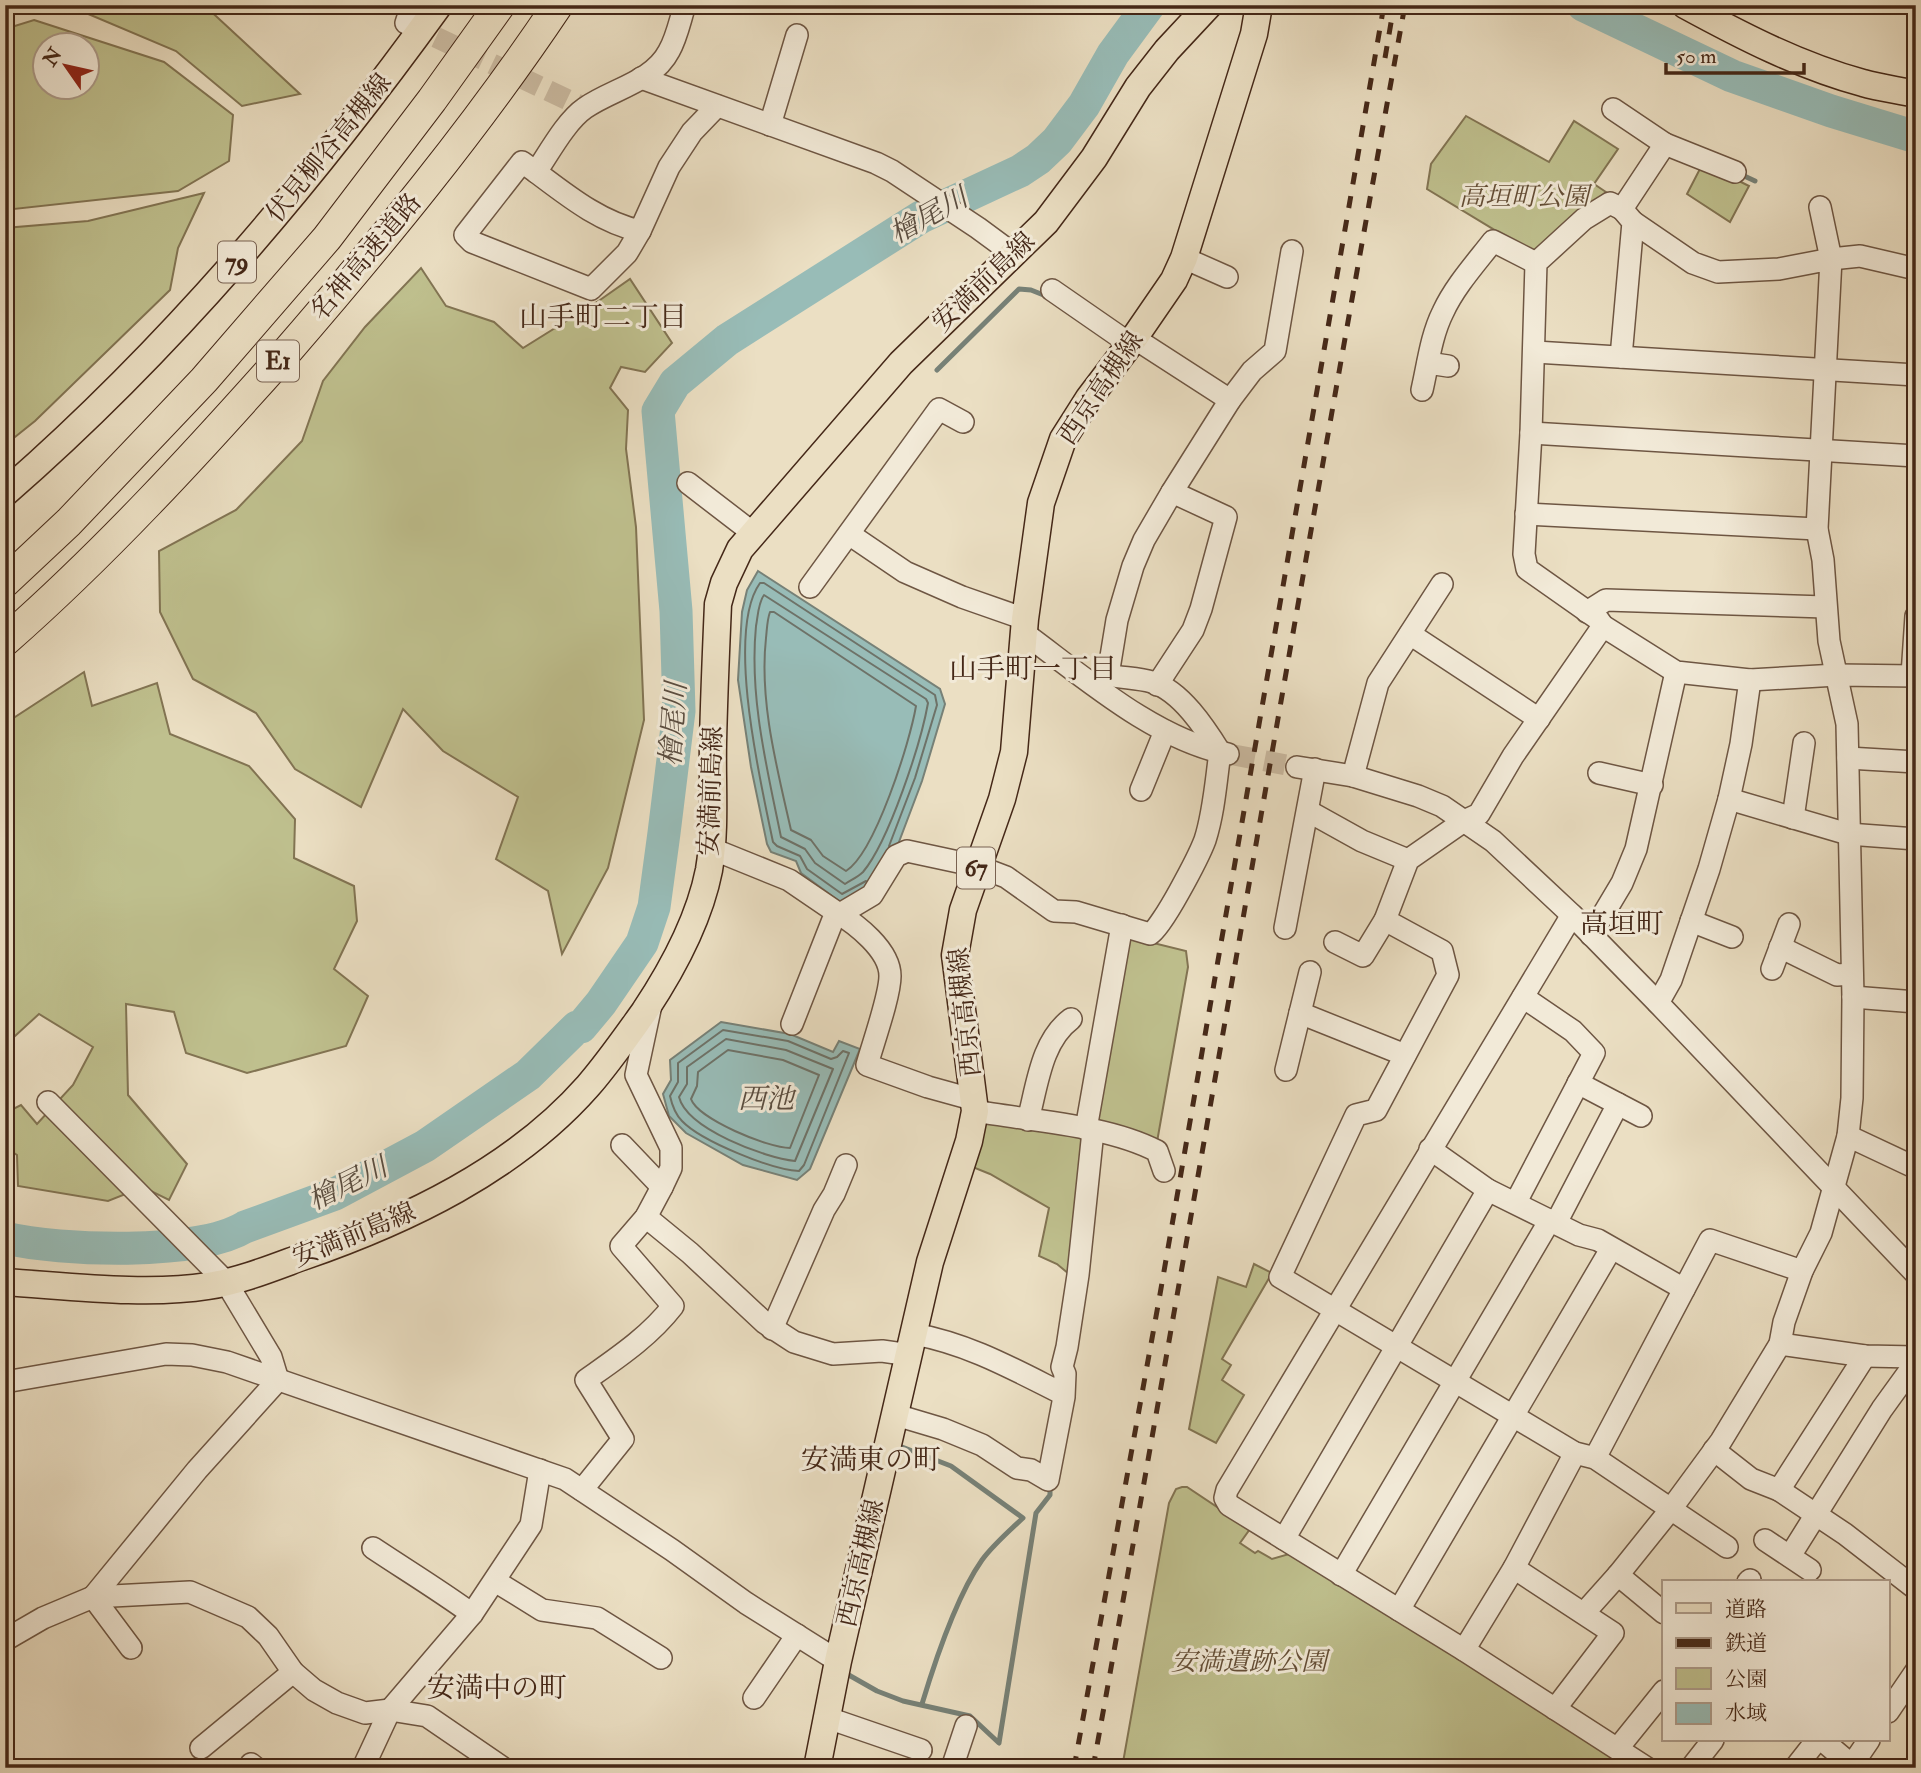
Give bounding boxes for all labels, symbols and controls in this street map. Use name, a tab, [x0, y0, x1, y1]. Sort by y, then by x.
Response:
north arrow	[32, 32, 102, 102]
scale bar	[1666, 32, 1804, 76]
text: N	[37, 42, 68, 72]
text: 50 m	[1676, 43, 1717, 70]
street label: 伏見柳谷高槻線	[259, 67, 399, 229]
water label: 檜尾川	[884, 179, 977, 252]
park label: 高垣町公園	[1459, 181, 1593, 213]
street label: 名神高速道路	[304, 187, 428, 327]
street label: 安満前島線	[926, 225, 1042, 339]
road number: 79	[218, 242, 256, 282]
district label: 山手町二丁目	[519, 300, 687, 335]
street label: 西京高槻線	[1051, 325, 1151, 451]
road number: E1	[257, 340, 299, 382]
district label: 山手町一丁目	[949, 652, 1117, 687]
water label: 檜尾川	[654, 678, 695, 767]
street label: 安満前島線	[693, 725, 729, 857]
road number: 67	[957, 848, 995, 888]
district label: 高垣町	[1580, 907, 1664, 942]
street label: 西京高槻線	[942, 946, 988, 1078]
water label: 西池	[738, 1082, 797, 1117]
water label: 檜尾川	[303, 1149, 396, 1218]
street label: 安満前島線	[288, 1196, 420, 1274]
district label: 安満東の町	[801, 1443, 941, 1478]
street label: 西京高槻線	[831, 1496, 891, 1630]
legend	[1662, 1580, 1890, 1742]
text: 道路	[1725, 1596, 1767, 1623]
text: 鉄道	[1725, 1630, 1767, 1657]
park label: 安満遺跡公園	[1171, 1646, 1331, 1678]
text: 公園	[1725, 1666, 1767, 1693]
district label: 安満中の町	[427, 1671, 567, 1706]
text: 水域	[1725, 1700, 1767, 1727]

